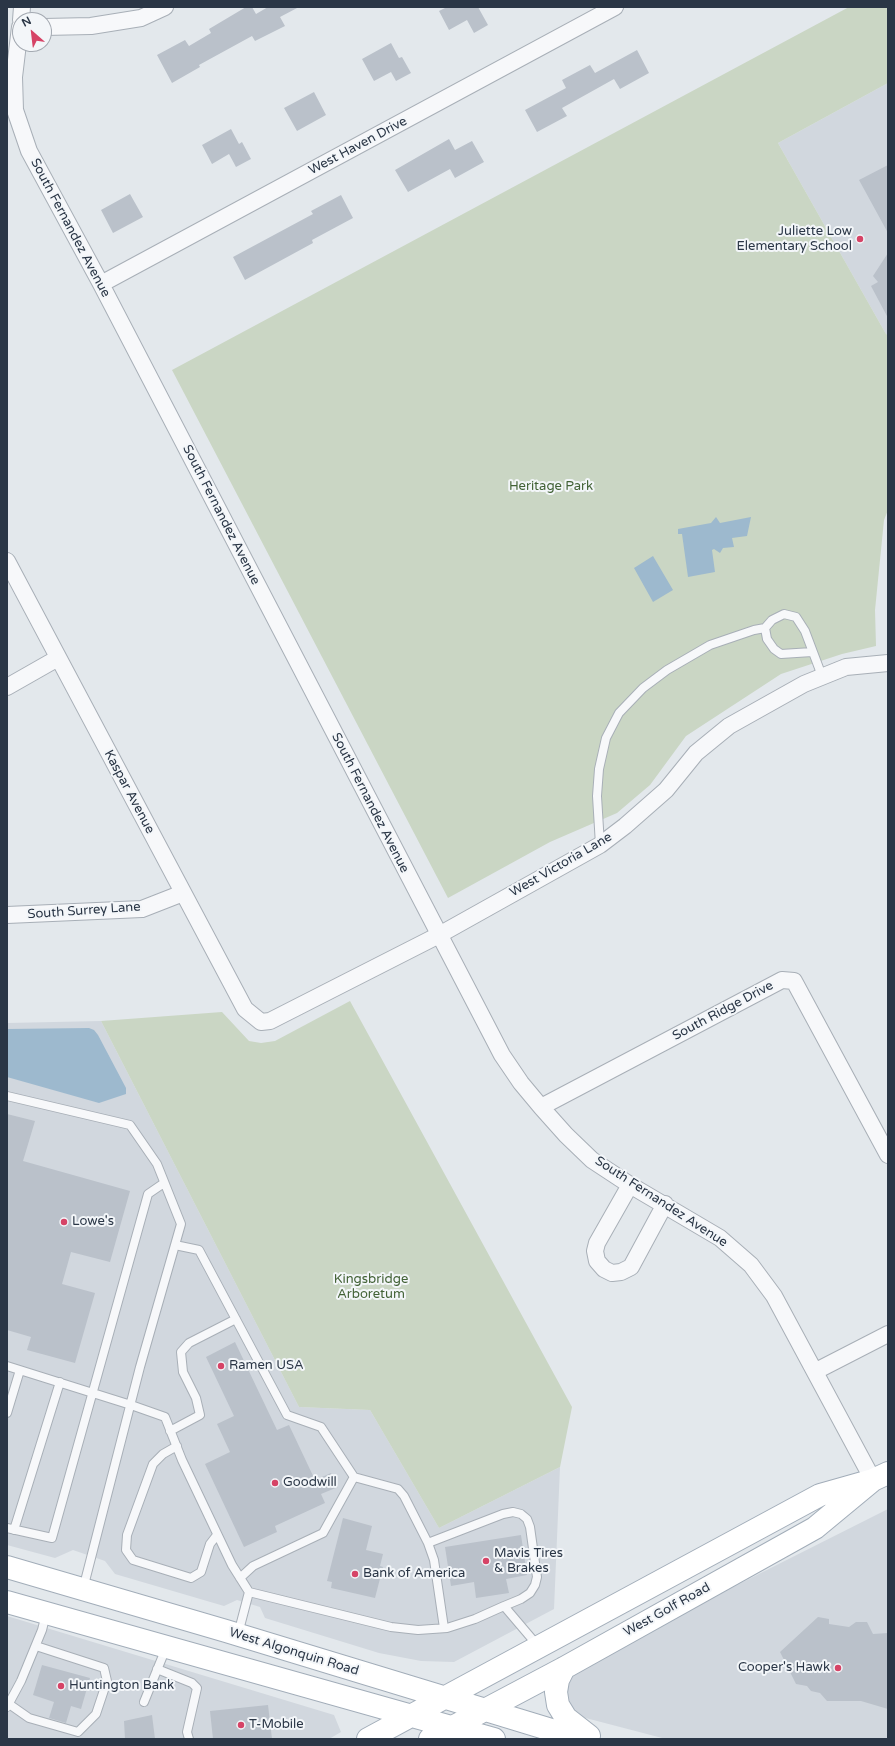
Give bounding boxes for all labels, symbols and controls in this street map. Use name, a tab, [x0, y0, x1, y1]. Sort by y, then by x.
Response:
north arrow	[12, 12, 52, 52]
text: N	[20, 14, 34, 30]
street label: West Haven Drive	[306, 114, 410, 178]
street label: South Fernandez Avenue	[27, 156, 113, 300]
place label: Juliette Low Elementary School	[737, 224, 852, 255]
marker: Juliette Low Elementary School	[855, 234, 865, 244]
street label: South Fernandez Avenue	[179, 442, 263, 588]
park label: Heritage Park	[509, 479, 593, 495]
street label: South Fernandez Avenue	[328, 730, 412, 876]
street label: Kaspar Avenue	[100, 747, 158, 837]
street label: West Victoria Lane	[507, 829, 615, 901]
street label: South Surrey Lane	[27, 899, 141, 923]
street label: South Ridge Drive	[670, 978, 776, 1044]
street label: South Fernandez Avenue	[592, 1153, 730, 1251]
place label: Lowe's	[72, 1214, 114, 1230]
marker: Lowe's	[59, 1217, 69, 1227]
park label: Kingsbridge Arboretum	[334, 1272, 408, 1303]
place label: Ramen USA	[229, 1358, 304, 1374]
marker: Ramen USA	[216, 1361, 226, 1371]
place label: Goodwill	[283, 1475, 337, 1491]
marker: Goodwill	[270, 1478, 280, 1488]
place label: Mavis Tires & Brakes	[494, 1546, 563, 1577]
marker: Mavis Tires & Brakes	[481, 1556, 491, 1566]
place label: Bank of America	[363, 1566, 465, 1582]
marker: Bank of America	[350, 1569, 360, 1579]
street label: West Golf Road	[621, 1580, 713, 1640]
street label: West Algonquin Road	[227, 1625, 361, 1679]
place label: Cooper's Hawk	[738, 1660, 830, 1676]
marker: Cooper's Hawk	[833, 1663, 843, 1673]
place label: Huntington Bank	[69, 1678, 174, 1694]
marker: Huntington Bank	[56, 1681, 66, 1691]
place label: T-Mobile	[249, 1717, 304, 1733]
marker: T-Mobile	[236, 1720, 246, 1730]

